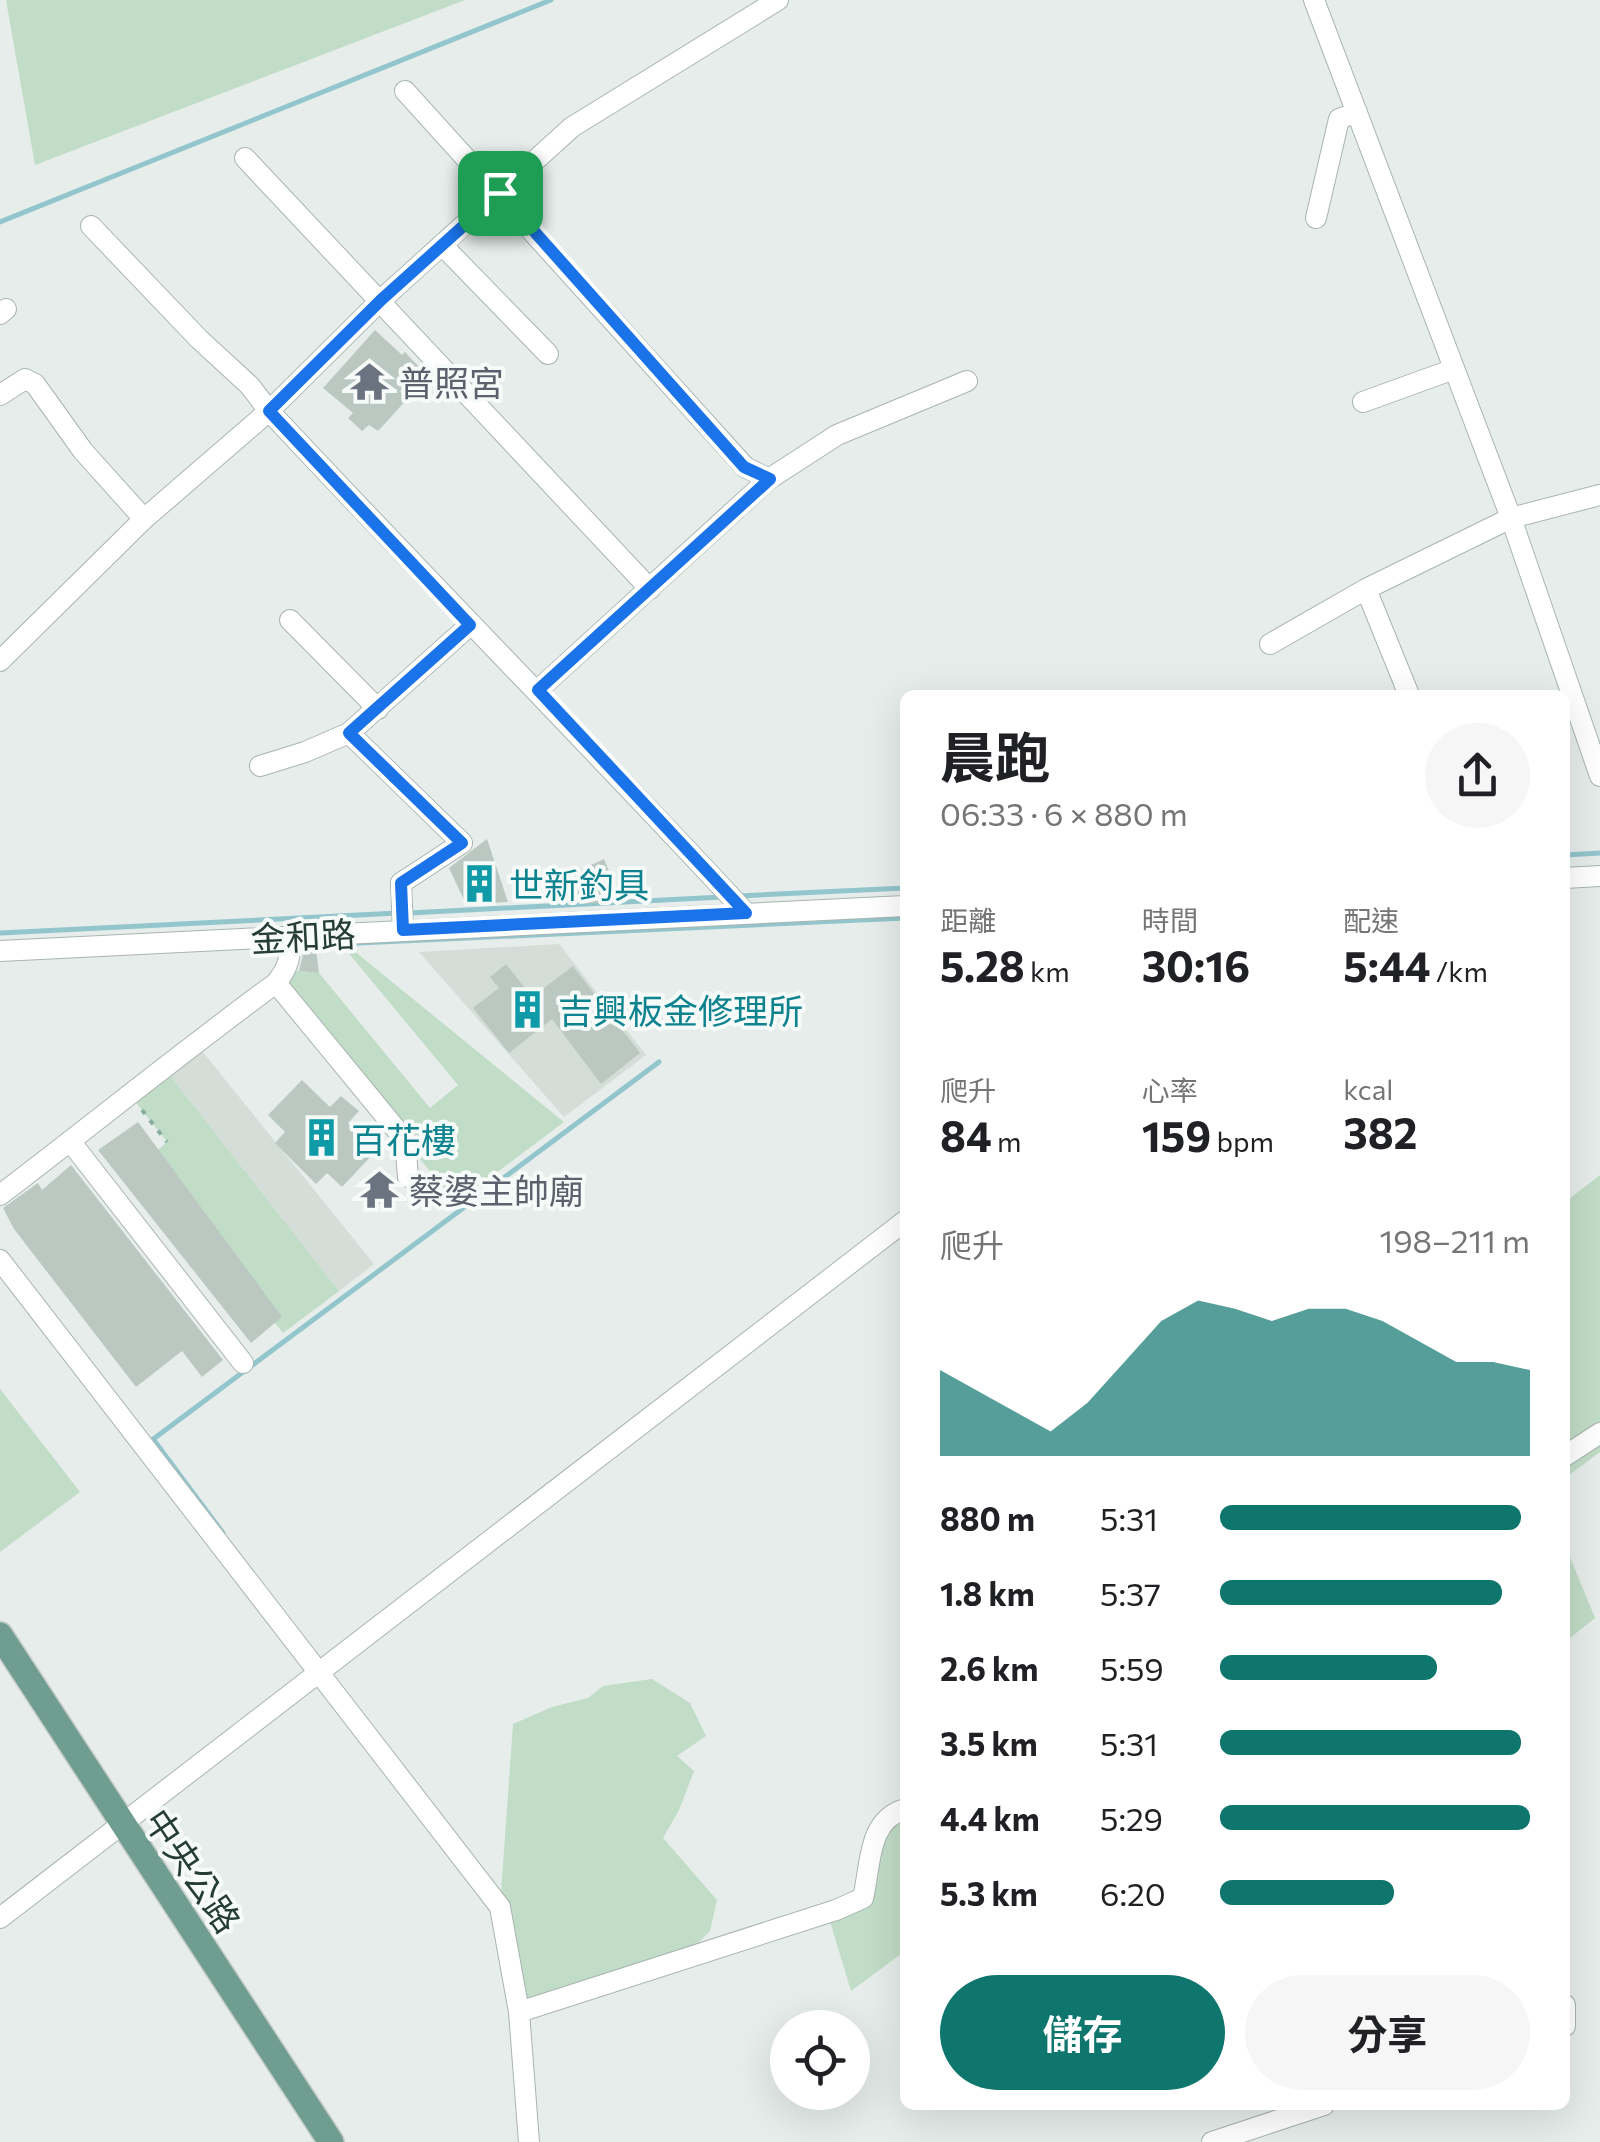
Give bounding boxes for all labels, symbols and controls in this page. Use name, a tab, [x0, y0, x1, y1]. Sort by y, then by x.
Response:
pin	[458, 151, 543, 236]
icon: arrive	[473, 166, 528, 221]
temple icon: 普照宮	[348, 360, 390, 402]
place label: 普照宮	[399, 360, 504, 403]
text: 晨跑	[940, 722, 1050, 789]
button: share	[1425, 723, 1530, 828]
text: 06:33 · 6 × 880 m	[940, 793, 1188, 833]
building icon: 世新釣具	[458, 862, 500, 904]
place label: 世新釣具	[509, 862, 649, 905]
text: 距離	[940, 903, 996, 937]
text: 時間	[1142, 903, 1198, 937]
text: 配速	[1343, 903, 1399, 937]
street label: 金和路	[249, 911, 357, 959]
text: 5.28	[940, 939, 1025, 991]
text: 30:16	[1142, 939, 1250, 991]
text: 5:44	[1343, 939, 1430, 991]
text: km	[1025, 954, 1070, 988]
text: /km	[1430, 954, 1488, 988]
building icon: 吉興板金修理所	[507, 988, 549, 1030]
place label: 吉興板金修理所	[558, 988, 803, 1031]
text: kcal	[1343, 1072, 1393, 1106]
text: 爬升	[940, 1073, 996, 1107]
text: 心率	[1142, 1073, 1198, 1107]
text: 382	[1343, 1106, 1417, 1158]
text: 84	[940, 1109, 992, 1161]
text: 159	[1142, 1109, 1211, 1161]
building icon: 百花樓	[300, 1117, 342, 1159]
place label: 百花樓	[351, 1117, 456, 1160]
text: m	[992, 1124, 1022, 1158]
text: bpm	[1211, 1124, 1274, 1158]
temple icon: 蔡婆主帥廟	[358, 1168, 400, 1210]
place label: 蔡婆主帥廟	[409, 1168, 584, 1211]
text: 198–211 m	[1379, 1220, 1530, 1260]
text: 爬升	[940, 1224, 1004, 1264]
text: 880 m	[940, 1498, 1035, 1538]
text: 5:31	[1100, 1498, 1158, 1538]
text: 1.8 km	[940, 1573, 1035, 1613]
text: 5:37	[1100, 1573, 1161, 1613]
text: 2.6 km	[940, 1648, 1038, 1688]
text: 5:59	[1100, 1648, 1164, 1688]
text: 3.5 km	[940, 1723, 1038, 1763]
text: 5:31	[1100, 1723, 1158, 1763]
text: 4.4 km	[940, 1798, 1040, 1838]
text: 5:29	[1100, 1798, 1163, 1838]
street label: 中央公路	[137, 1800, 251, 1940]
text: 5.3 km	[940, 1873, 1038, 1913]
text: 6:20	[1100, 1873, 1166, 1913]
button: 儲存	[940, 1975, 1225, 2090]
button: 分享	[1245, 1975, 1530, 2090]
map controls	[770, 2010, 870, 2110]
button: locate	[770, 2010, 870, 2110]

